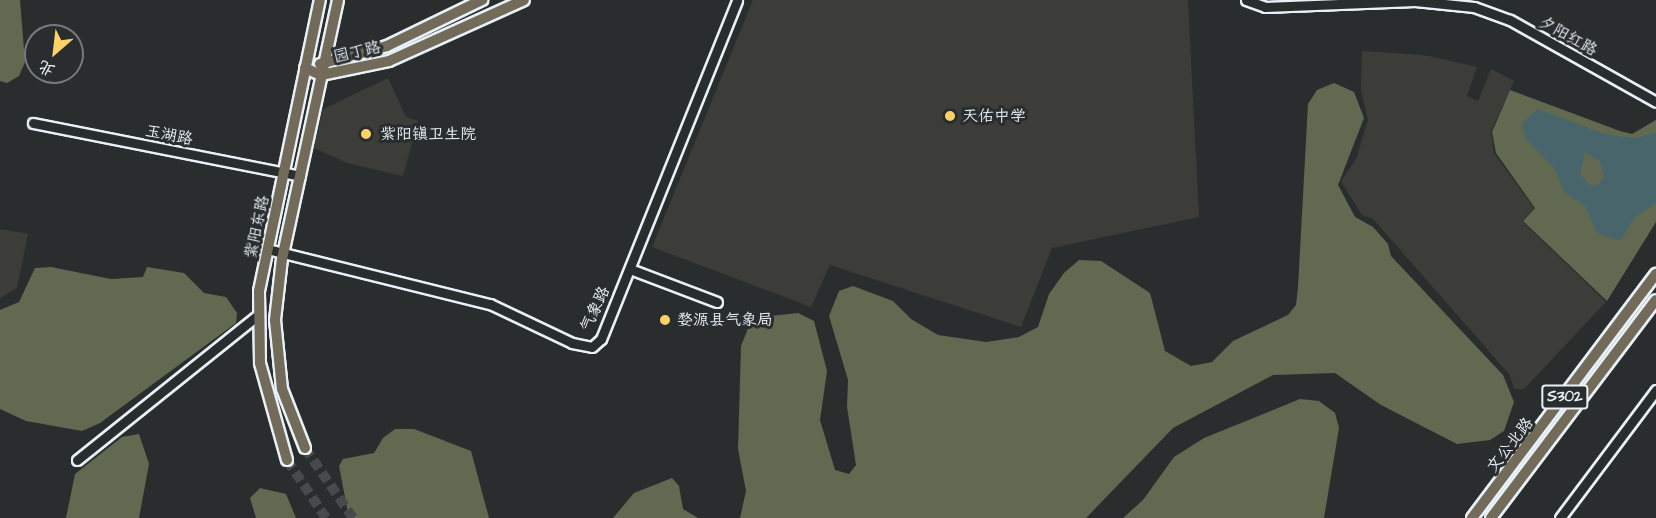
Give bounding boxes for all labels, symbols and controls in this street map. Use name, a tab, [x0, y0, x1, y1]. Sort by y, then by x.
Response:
street label: 夕阳红路	[1535, 12, 1601, 60]
north arrow	[24, 24, 84, 84]
street label: 园丁路	[331, 37, 383, 67]
text: 北	[34, 55, 59, 82]
place label: 天佑中学	[962, 106, 1026, 126]
marker: 天佑中学	[943, 109, 957, 123]
street label: 玉湖路	[144, 121, 194, 149]
place label: 紫阳镇卫生院	[380, 124, 476, 144]
marker: 紫阳镇卫生院	[357, 125, 375, 143]
street label: 紫阳东路	[241, 194, 273, 260]
street label: 气象路	[576, 283, 614, 335]
place label: 婺源县气象局	[677, 310, 773, 330]
marker: 婺源县气象局	[658, 313, 672, 327]
road number: S302	[1541, 385, 1589, 409]
street label: 文公北路	[1483, 414, 1537, 476]

